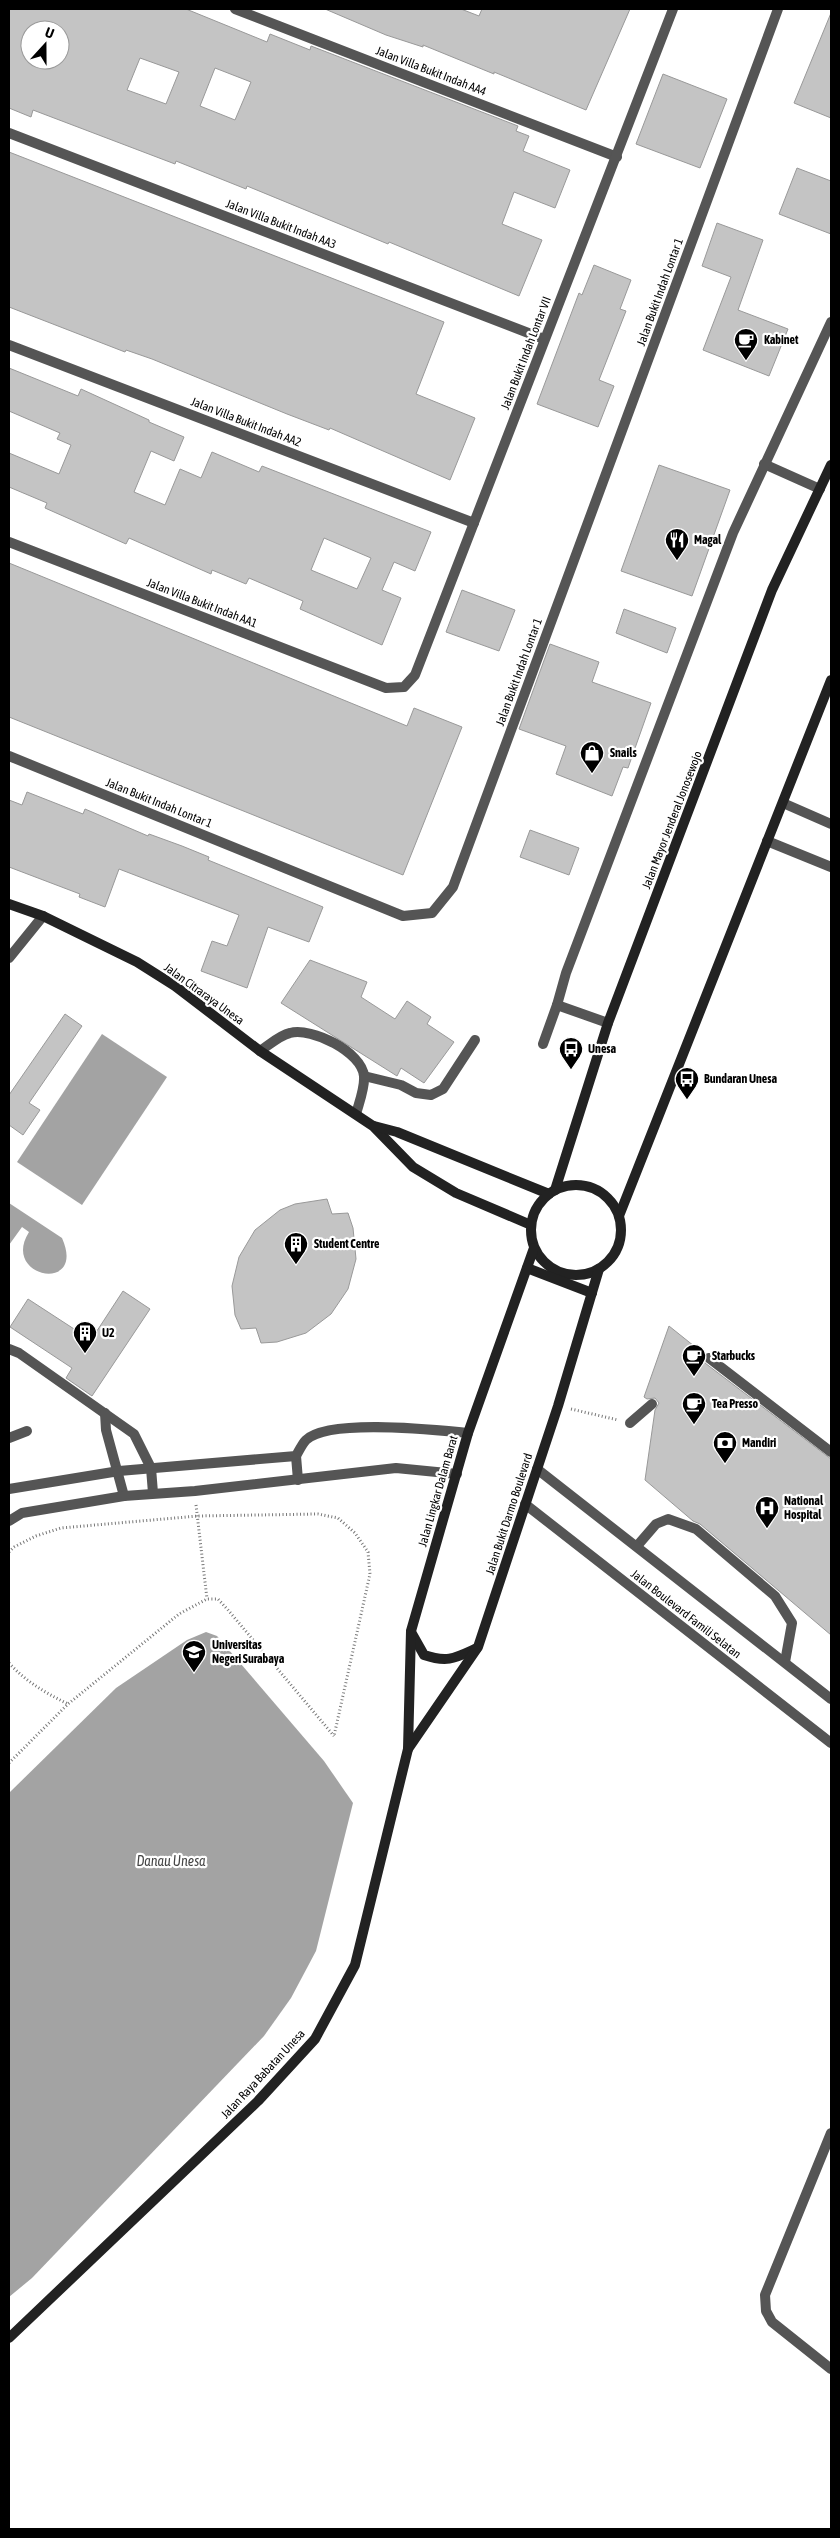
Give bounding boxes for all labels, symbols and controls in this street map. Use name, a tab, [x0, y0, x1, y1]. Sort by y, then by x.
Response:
north arrow	[20, 20, 70, 70]
text: U	[43, 24, 56, 42]
street label: Jalan Villa Bukit Indah AA4	[374, 43, 489, 99]
street label: Jalan Villa Bukit Indah AA3	[224, 196, 338, 252]
street label: Jalan Bukit Indah Lontar 1	[634, 236, 686, 348]
street label: Jalan Bukit Indah Lontar VII	[498, 295, 554, 411]
cafe icon: Kabinet	[733, 327, 759, 361]
place label: Kabinet	[764, 333, 799, 347]
street label: Jalan Villa Bukit Indah AA2	[189, 394, 303, 450]
restaurant icon: Magal	[664, 527, 690, 561]
place label: Magal	[694, 533, 722, 547]
street label: Jalan Villa Bukit Indah AA1	[145, 575, 260, 631]
street label: Jalan Bukit Indah Lontar 1	[493, 616, 545, 728]
shop icon: Snails	[579, 740, 605, 774]
place label: Snails	[610, 746, 637, 760]
street label: Jalan Mayor Jenderal Jonosewojo	[639, 749, 705, 891]
street label: Jalan Bukit Indah Lontar 1	[104, 775, 215, 831]
street label: Jalan Citraraya Unesa	[161, 960, 247, 1028]
bus stop icon: Unesa	[558, 1036, 584, 1070]
place label: Unesa	[588, 1042, 617, 1056]
bus stop icon: Bundaran Unesa	[674, 1066, 700, 1100]
place label: Bundaran Unesa	[704, 1072, 778, 1086]
building icon: Student Centre	[283, 1231, 309, 1265]
place label: Student Centre	[314, 1237, 380, 1251]
building icon: U2	[72, 1320, 98, 1354]
place label: U2	[102, 1326, 115, 1340]
cafe icon: Starbucks	[681, 1343, 707, 1377]
place label: Starbucks	[712, 1349, 756, 1363]
cafe icon: Tea Presso	[681, 1391, 707, 1425]
place label: Tea Presso	[712, 1397, 759, 1411]
bank icon: Mandiri	[712, 1430, 738, 1464]
street label: Jalan Lingkar Dalam Barat	[415, 1433, 461, 1548]
place label: Mandiri	[742, 1436, 776, 1450]
street label: Jalan Bukit Darmo Boulevard	[483, 1452, 535, 1576]
place label: National Hospital	[784, 1494, 824, 1522]
hospital icon: National Hospital	[754, 1495, 780, 1529]
street label: Jalan Boulevard Famili Selatan	[628, 1567, 744, 1661]
place label: Universitas Negeri Surabaya	[212, 1638, 285, 1666]
school or university icon: Universitas Negeri Surabaya	[181, 1639, 207, 1673]
water label: Danau Unesa	[136, 1853, 206, 1869]
street label: Jalan Raya Babatan Unesa	[218, 2027, 308, 2121]

